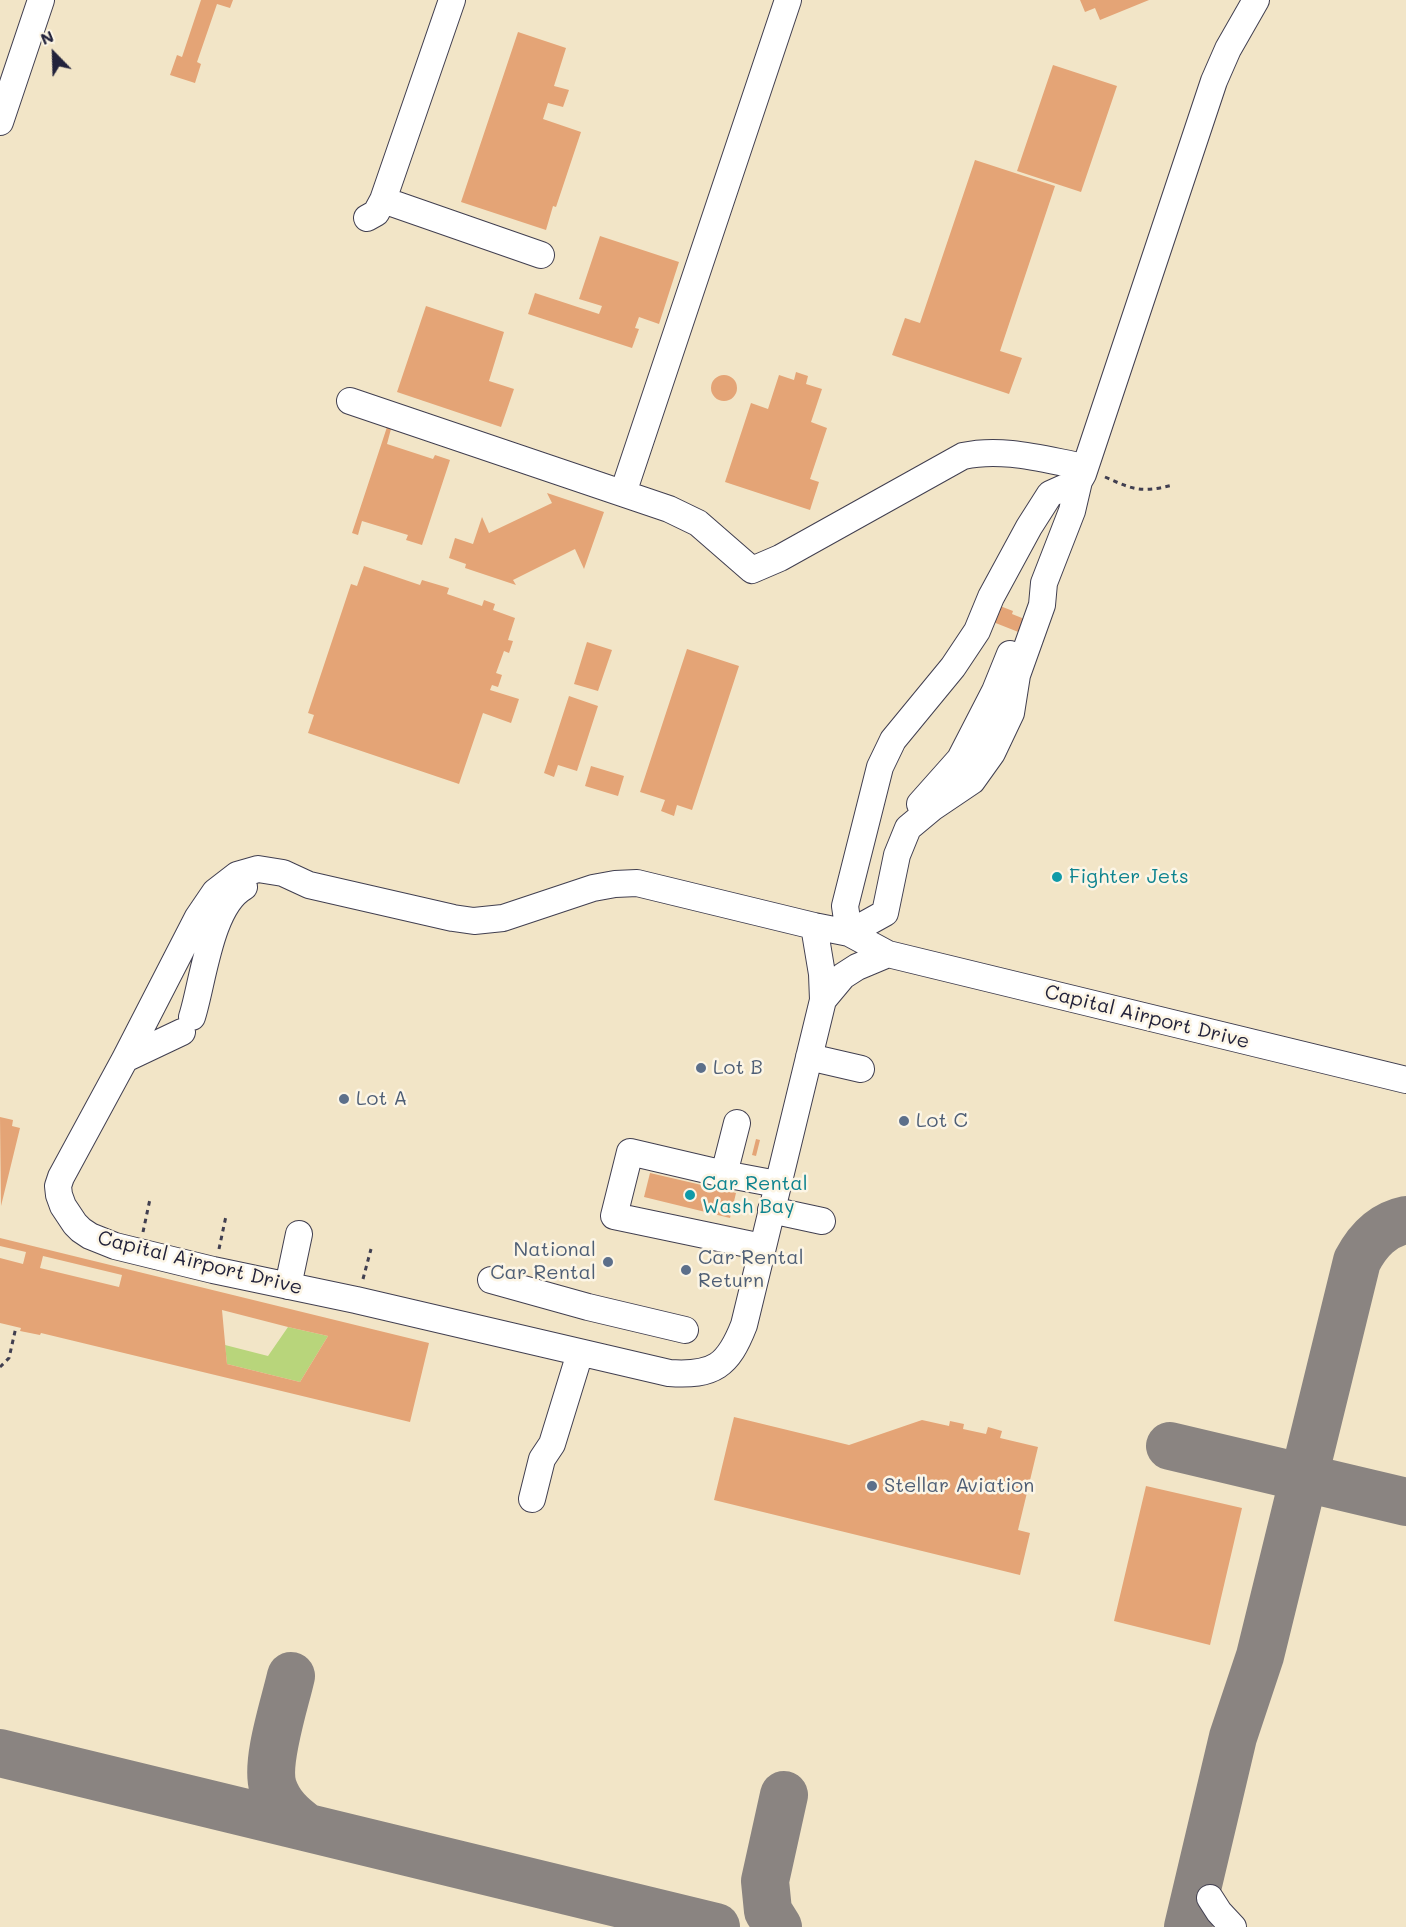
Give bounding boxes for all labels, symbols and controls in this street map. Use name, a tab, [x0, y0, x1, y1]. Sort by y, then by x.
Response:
north arrow	[24, 24, 84, 84]
text: N	[37, 25, 56, 49]
place label: Fighter Jets	[1069, 865, 1189, 889]
marker: Fighter Jets	[1050, 870, 1064, 884]
street label: Capital Airport Drive	[1042, 980, 1252, 1054]
place label: Lot B	[713, 1056, 763, 1080]
marker: Lot B	[694, 1061, 708, 1075]
place label: Lot A	[356, 1087, 407, 1111]
marker: Lot A	[337, 1092, 351, 1106]
place label: Lot C	[916, 1109, 968, 1133]
marker: Lot C	[897, 1114, 911, 1128]
place label: Car Rental Wash Bay	[702, 1172, 808, 1219]
marker: Car Rental Wash Bay	[683, 1188, 697, 1202]
street label: Capital Airport Drive	[95, 1226, 305, 1300]
place label: National Car Rental	[490, 1238, 596, 1285]
place label: Car Rental Return	[698, 1246, 804, 1293]
marker: National Car Rental	[601, 1255, 615, 1269]
marker: Car Rental Return	[679, 1263, 693, 1277]
place label: Stellar Aviation	[884, 1474, 1034, 1498]
marker: Stellar Aviation	[865, 1479, 879, 1493]

